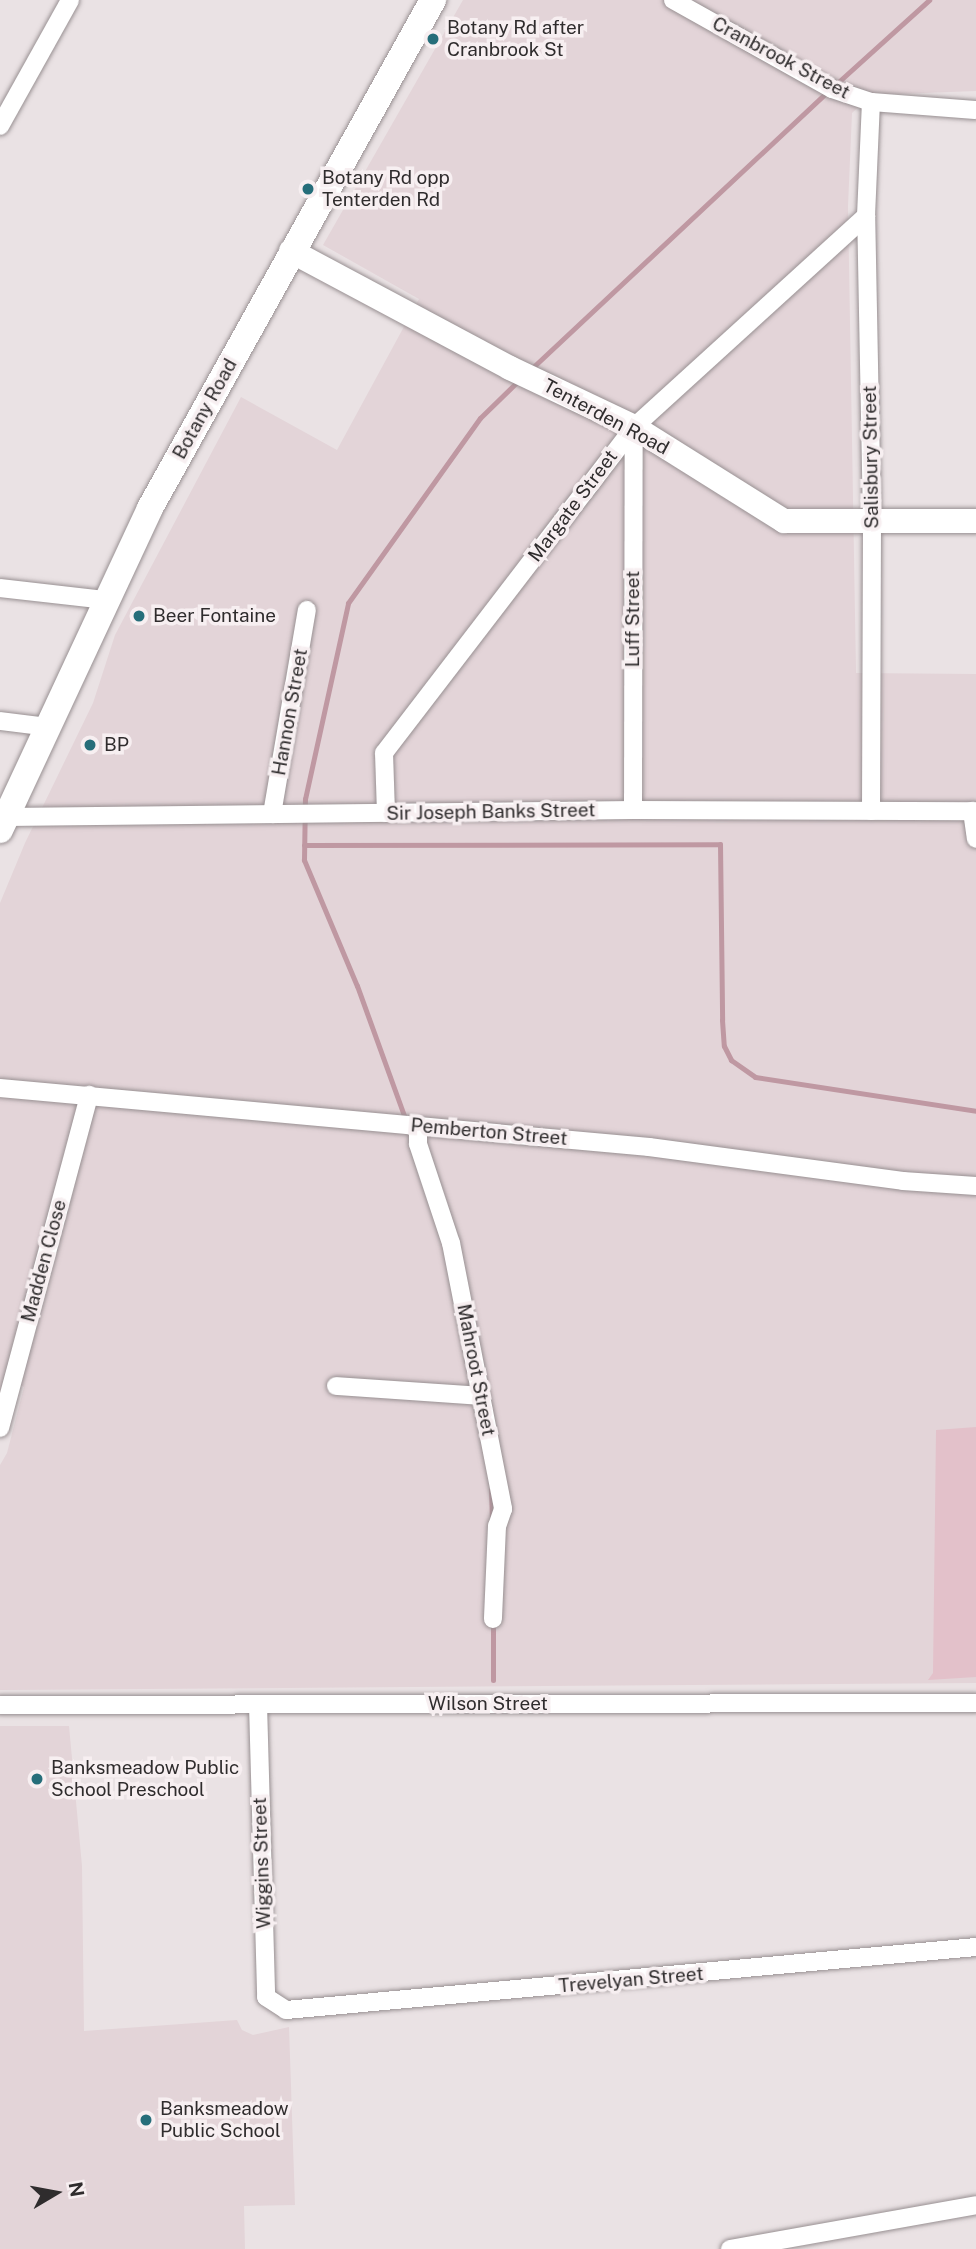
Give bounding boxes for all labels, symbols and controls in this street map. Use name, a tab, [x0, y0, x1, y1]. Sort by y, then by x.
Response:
street label: Cranbrook Street	[708, 12, 854, 104]
place label: Botany Rd after Cranbrook St	[447, 17, 584, 61]
marker: Botany Rd after Cranbrook St	[425, 31, 441, 47]
place label: Botany Rd opp Tenterden Rd	[322, 167, 450, 211]
marker: Botany Rd opp Tenterden Rd	[300, 181, 316, 197]
street label: Botany Road	[168, 355, 242, 463]
street label: Tenterden Road	[539, 374, 673, 460]
street label: Salisbury Street	[858, 385, 884, 529]
street label: Margate Street	[524, 446, 622, 566]
street label: Luff Street	[622, 571, 644, 667]
place label: Beer Fontaine	[153, 605, 276, 627]
marker: Beer Fontaine	[131, 608, 147, 624]
street label: Hannon Street	[268, 647, 312, 777]
place label: BP	[104, 734, 129, 756]
marker: BP	[82, 737, 98, 753]
street label: Sir Joseph Banks Street	[386, 799, 596, 825]
street label: Pemberton Street	[410, 1114, 568, 1150]
street label: Madden Close	[17, 1197, 71, 1325]
street label: Mahroot Street	[452, 1302, 500, 1438]
street label: Wilson Street	[428, 1693, 548, 1715]
place label: Banksmeadow Public School Preschool	[51, 1757, 239, 1801]
marker: Banksmeadow Public School Preschool	[29, 1771, 45, 1787]
street label: Wiggins Street	[248, 1797, 276, 1929]
street label: Trevelyan Street	[558, 1962, 704, 1998]
place label: Banksmeadow Public School	[160, 2098, 289, 2142]
marker: Banksmeadow Public School	[138, 2112, 154, 2128]
north arrow	[21, 2158, 91, 2228]
text: N	[65, 2180, 89, 2199]

